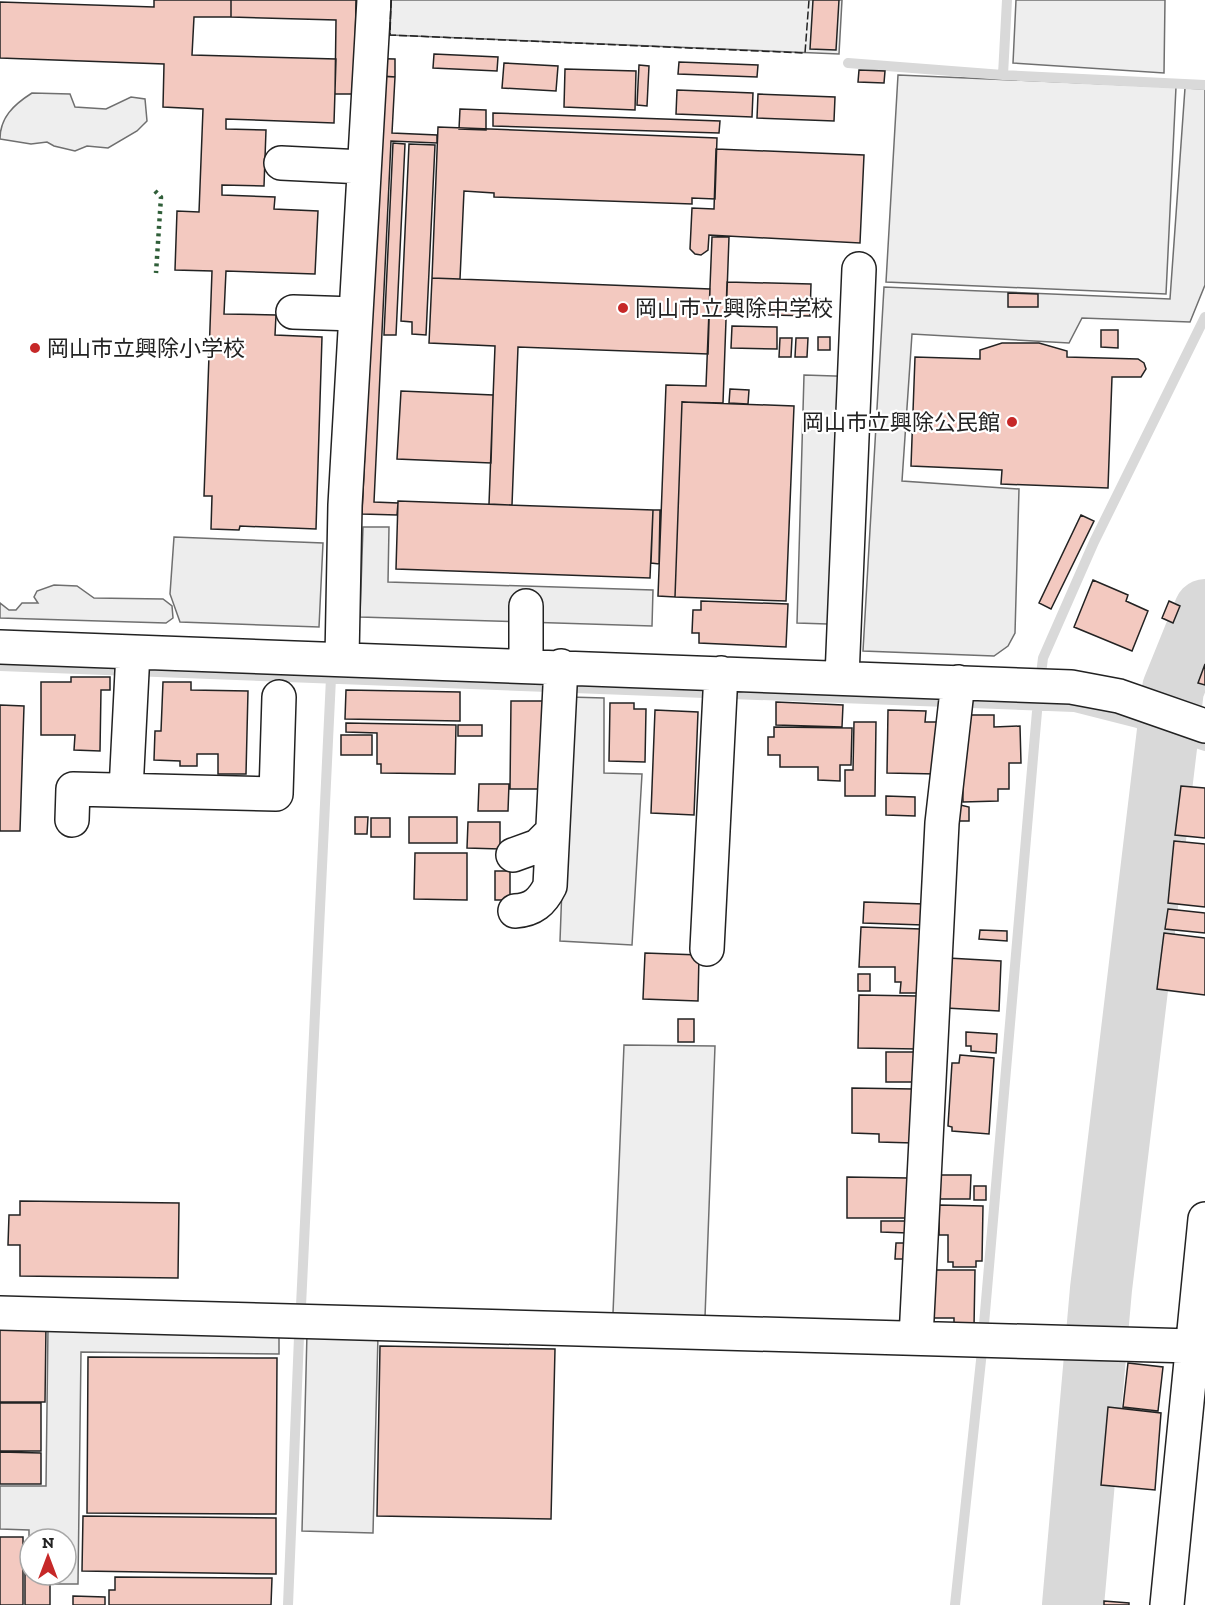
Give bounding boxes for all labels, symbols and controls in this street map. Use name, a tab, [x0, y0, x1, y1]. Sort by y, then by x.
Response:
place label: 岡山市立興除中学校	[635, 295, 833, 322]
marker: 岡山市立興除中学校	[616, 301, 630, 315]
place label: 岡山市立興除小学校	[47, 335, 245, 362]
marker: 岡山市立興除小学校	[28, 341, 42, 355]
place label: 岡山市立興除公民館	[802, 409, 1000, 436]
marker: 岡山市立興除公民館	[1005, 415, 1019, 429]
north arrow	[18, 1527, 78, 1587]
text: N	[42, 1533, 54, 1552]

